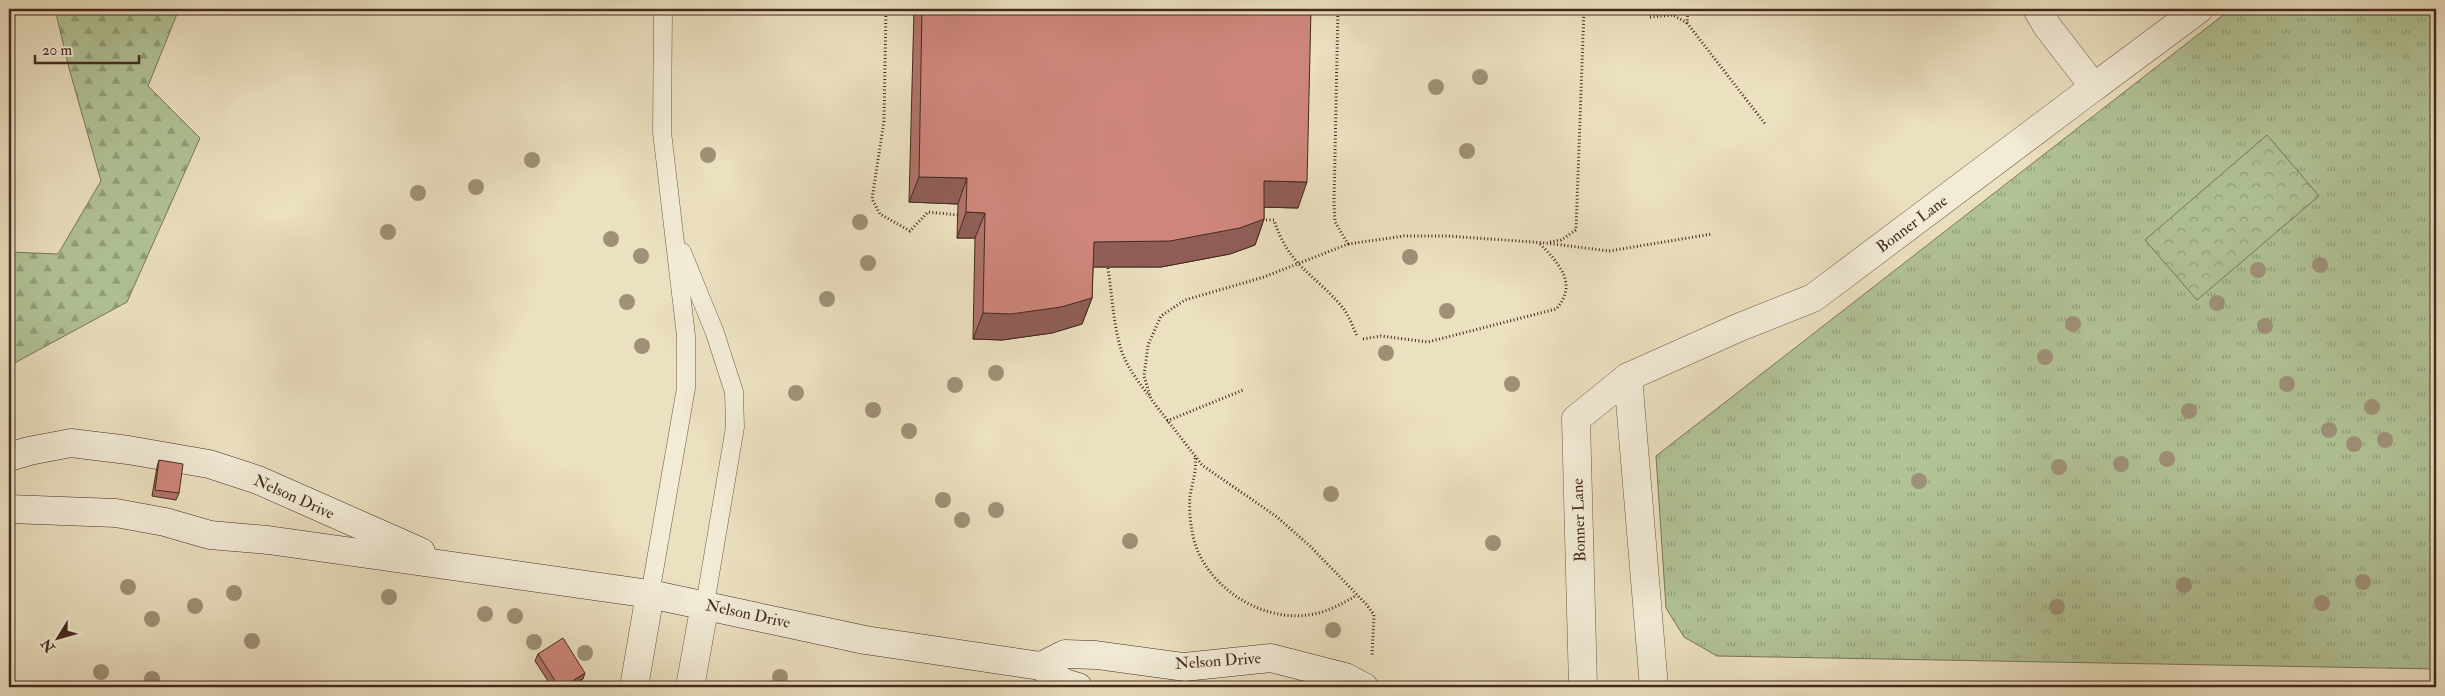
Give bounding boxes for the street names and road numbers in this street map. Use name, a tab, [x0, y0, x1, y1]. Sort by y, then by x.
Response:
street label: Bonner Lane	[1873, 191, 1952, 257]
street label: Nelson Drive	[251, 470, 338, 524]
street label: Bonner Lane	[1568, 477, 1590, 562]
street label: Nelson Drive	[704, 595, 793, 633]
street label: Nelson Drive	[1174, 648, 1262, 674]

